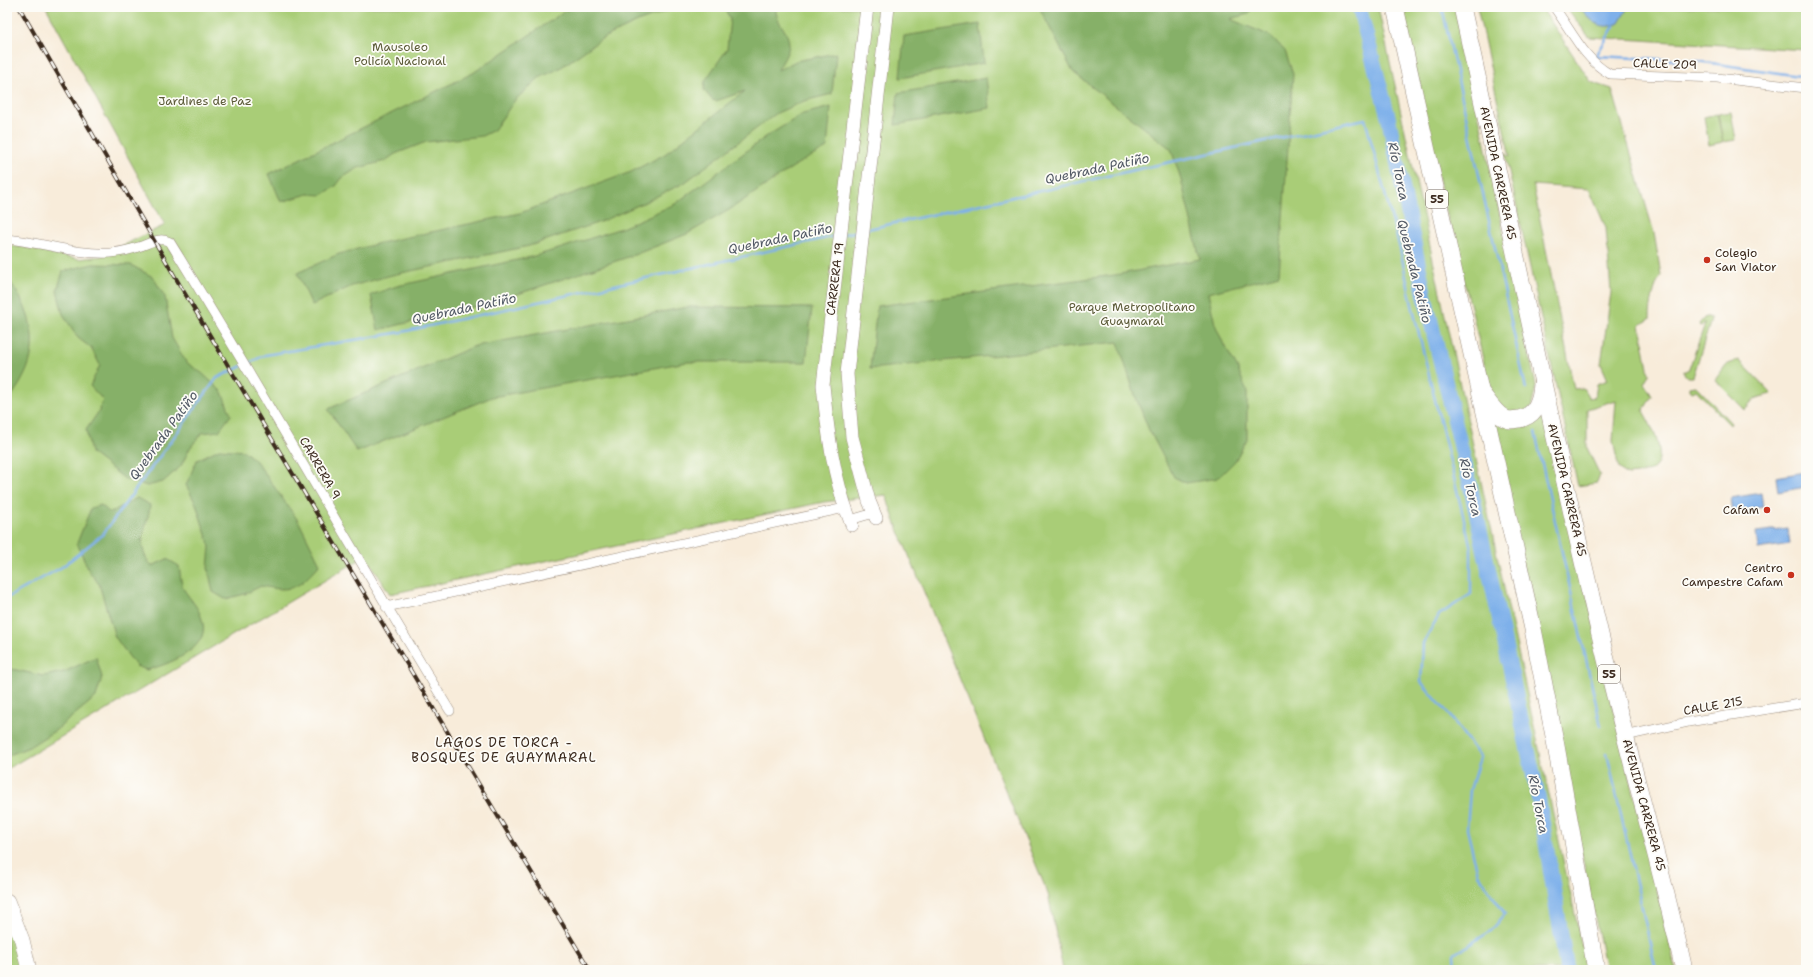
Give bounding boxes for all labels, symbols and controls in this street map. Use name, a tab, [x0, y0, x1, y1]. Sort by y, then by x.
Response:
park label: Mausoleo Policía Nacional	[354, 39, 446, 69]
street label: CALLE 209	[1633, 55, 1697, 73]
park label: Jardines de Paz	[158, 93, 252, 109]
street label: AVENIDA CARRERA 45	[1476, 105, 1520, 241]
water label: Río Torca	[1384, 140, 1413, 202]
water label: Quebrada Patiño	[1043, 149, 1151, 188]
road number: 55	[1426, 190, 1448, 208]
water label: Quebrada Patiño	[1393, 217, 1436, 325]
water label: Quebrada Patiño	[726, 219, 834, 258]
street label: CARRERA 19	[823, 241, 847, 317]
place label: Colegio San Viator	[1715, 245, 1777, 275]
marker: Colegio San Viator	[1702, 255, 1712, 265]
water label: Quebrada Patiño	[410, 289, 518, 328]
park label: Parque Metropolitano Guaymaral	[1069, 299, 1195, 329]
water label: Quebrada Patiño	[125, 387, 202, 483]
street label: AVENIDA CARRERA 45	[1544, 422, 1590, 558]
street label: CARRERA 9	[296, 434, 344, 502]
water label: Río Torca	[1456, 456, 1485, 518]
place label: Cafam	[1723, 502, 1759, 518]
marker: Cafam	[1762, 505, 1772, 515]
place label: Centro Campestre Cafam	[1682, 560, 1783, 590]
marker: Centro Campestre Cafam	[1786, 570, 1796, 580]
road number: 55	[1598, 665, 1620, 683]
street label: CALLE 215	[1682, 693, 1744, 719]
district label: LAGOS DE TORCA - BOSQUES DE GUAYMARAL	[411, 734, 597, 766]
street label: AVENIDA CARRERA 45	[1619, 737, 1669, 873]
water label: Río Torca	[1525, 773, 1553, 835]

